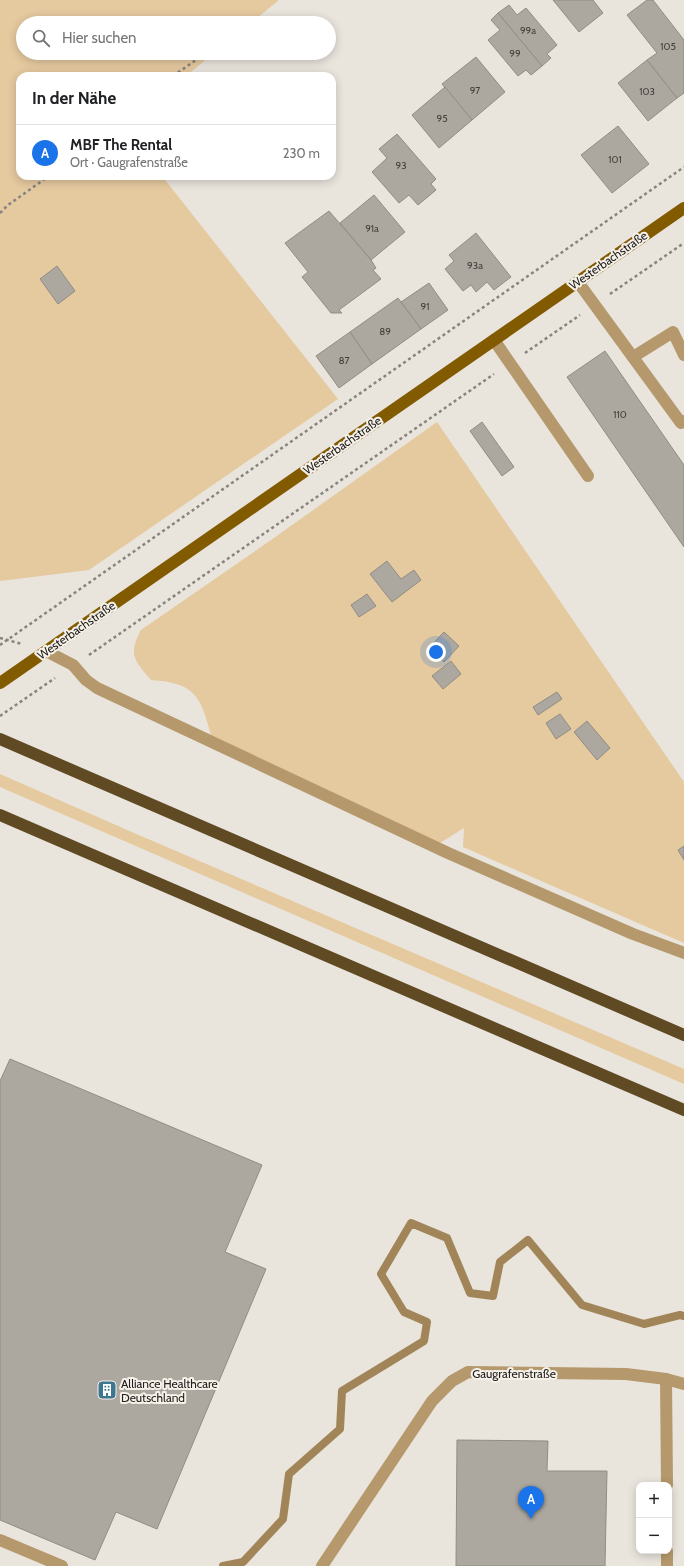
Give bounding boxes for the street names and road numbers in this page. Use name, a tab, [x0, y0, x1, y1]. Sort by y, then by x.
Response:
street label: Westerbachstraße	[566, 228, 650, 292]
street label: Westerbachstraße	[300, 413, 384, 477]
street label: Westerbachstraße	[34, 598, 118, 662]
street label: Gaugrafenstraße	[472, 1366, 556, 1381]

